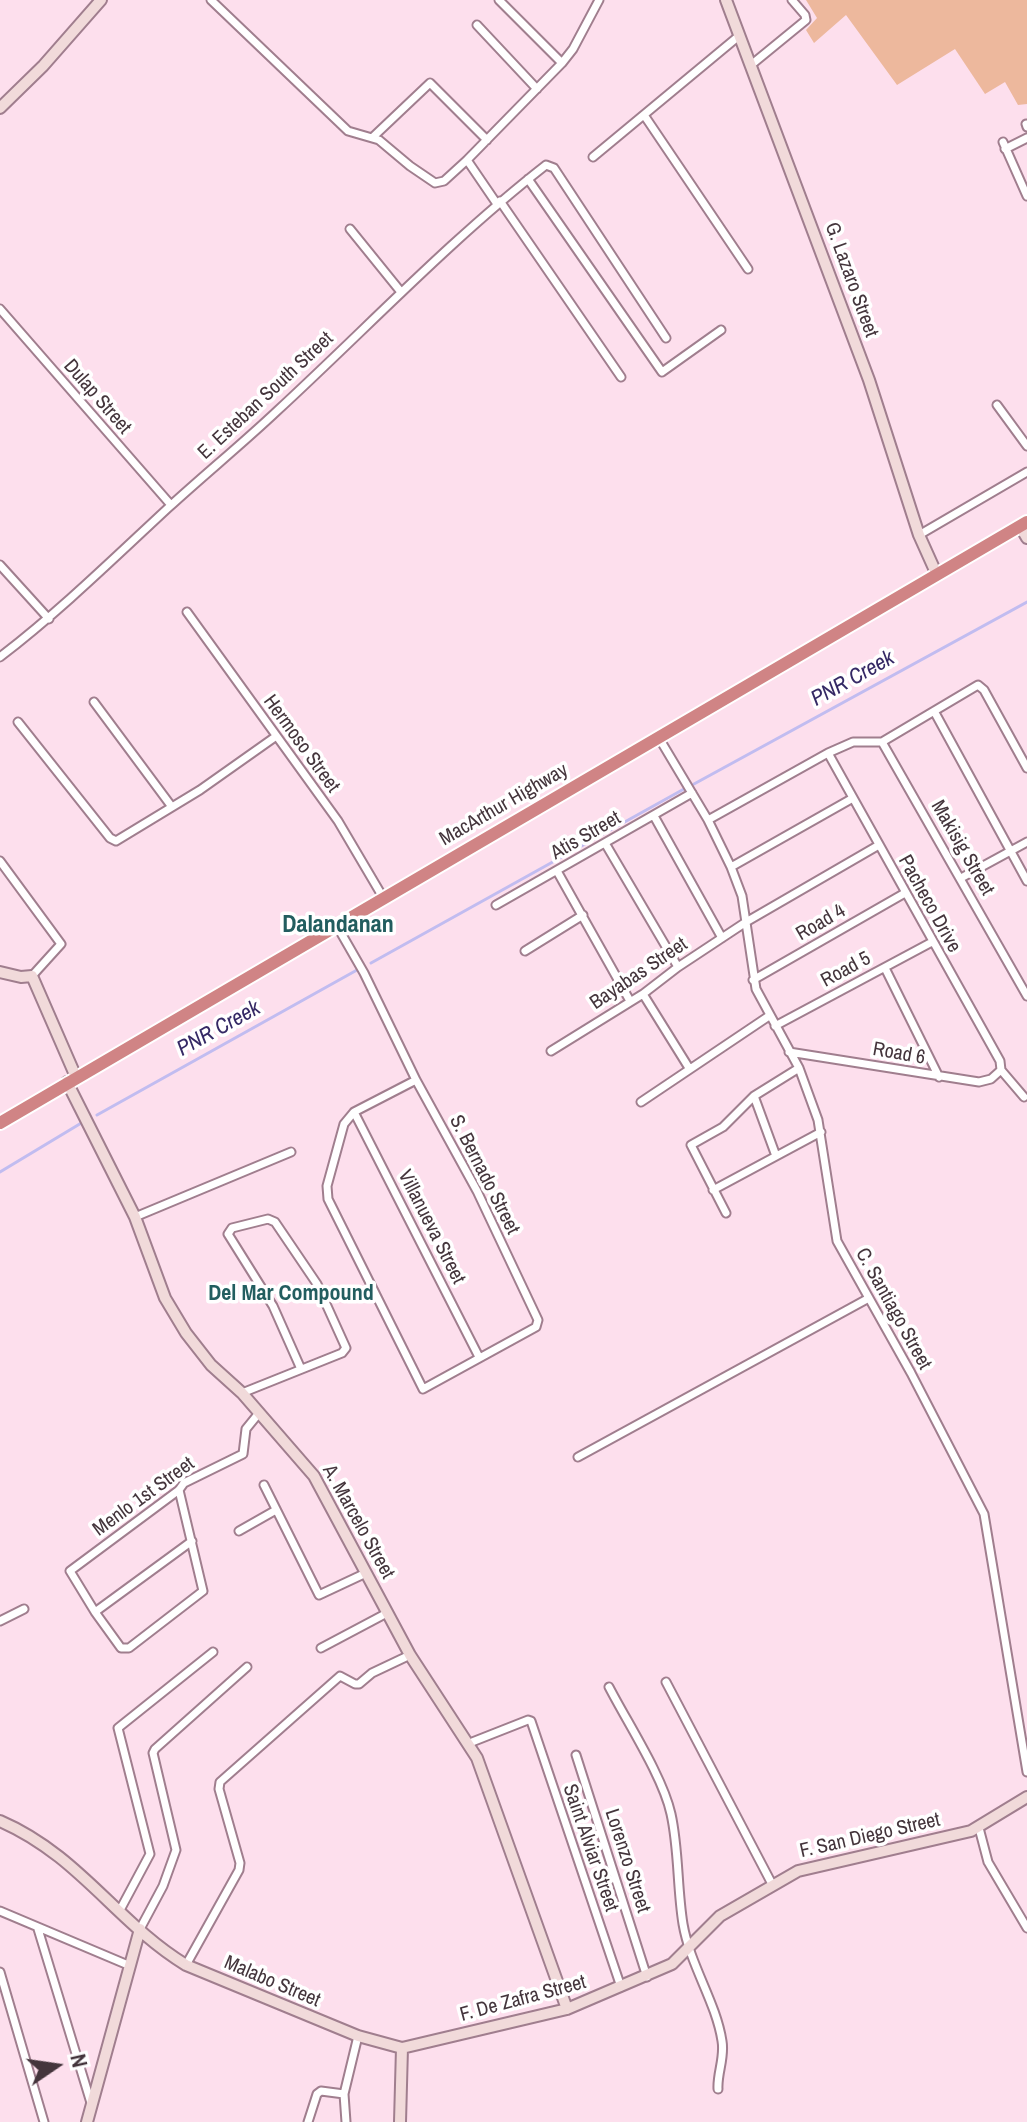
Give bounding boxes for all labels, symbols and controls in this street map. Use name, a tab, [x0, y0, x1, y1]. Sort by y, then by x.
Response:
street label: G. Lazaro Street	[819, 219, 883, 341]
street label: E. Esteban South Street	[193, 327, 339, 465]
street label: Dulap Street	[58, 355, 136, 439]
water label: PNR Creek	[807, 645, 899, 713]
street label: Hermoso Street	[258, 690, 344, 798]
street label: MacArthur Highway	[436, 759, 572, 851]
street label: Makisig Street	[925, 796, 999, 900]
street label: Atis Street	[547, 806, 625, 866]
street label: Pacheco Drive	[892, 851, 966, 957]
street label: Road 4	[792, 899, 850, 947]
district label: Dalandanan	[282, 912, 394, 940]
street label: Bayabas Street	[586, 933, 692, 1015]
street label: Road 5	[817, 947, 875, 993]
water label: PNR Creek	[173, 995, 265, 1063]
street label: Road 6	[871, 1038, 927, 1070]
street label: S. Bernado Street	[444, 1111, 524, 1239]
street label: Villanueva Street	[392, 1166, 470, 1288]
street label: C. Santiago Street	[850, 1244, 936, 1374]
district label: Del Mar Compound	[208, 1281, 374, 1307]
street label: Menlo 1st Street	[89, 1452, 199, 1542]
street label: A. Marcelo Street	[317, 1461, 399, 1583]
street label: Saint Alviar Street	[557, 1781, 623, 1915]
street label: Lorenzo Street	[599, 1806, 655, 1916]
street label: F. San Diego Street	[798, 1808, 942, 1864]
street label: Malabo Street	[220, 1951, 324, 2013]
street label: F. De Zafra Street	[457, 1971, 589, 2027]
north arrow	[16, 2026, 96, 2106]
text: N	[63, 2051, 95, 2070]

